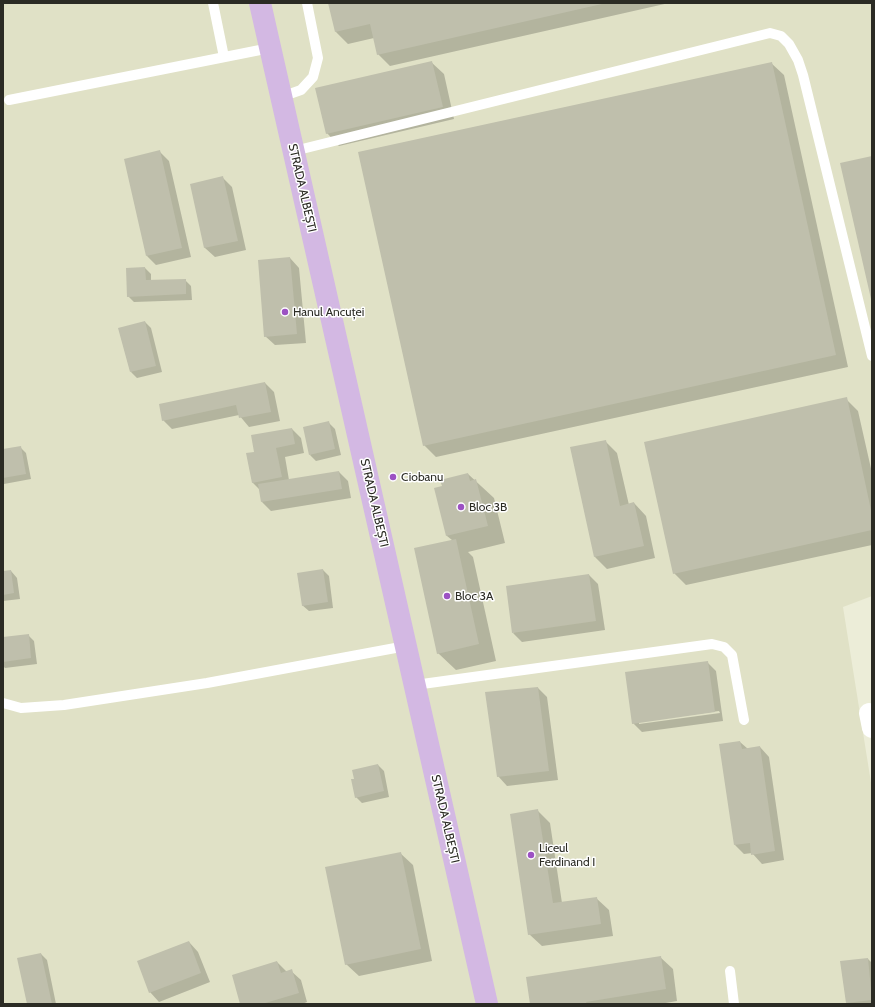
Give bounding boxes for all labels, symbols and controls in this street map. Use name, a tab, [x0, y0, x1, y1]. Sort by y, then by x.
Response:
street label: STRADA ALBEȘTI	[285, 142, 319, 234]
place label: Hanul Ancuței	[293, 305, 364, 319]
marker: Hanul Ancuței	[280, 307, 290, 317]
street label: STRADA ALBEȘTI	[357, 457, 391, 549]
place label: Ciobanu	[401, 470, 443, 484]
marker: Ciobanu	[388, 472, 398, 482]
place label: Bloc 3B	[469, 500, 507, 514]
marker: Bloc 3B	[456, 502, 466, 512]
place label: Bloc 3A	[455, 589, 493, 603]
marker: Bloc 3A	[442, 591, 452, 601]
street label: STRADA ALBEȘTI	[428, 773, 462, 865]
place label: Liceul Ferdinand I	[539, 841, 595, 869]
marker: Liceul Ferdinand I	[526, 850, 536, 860]

